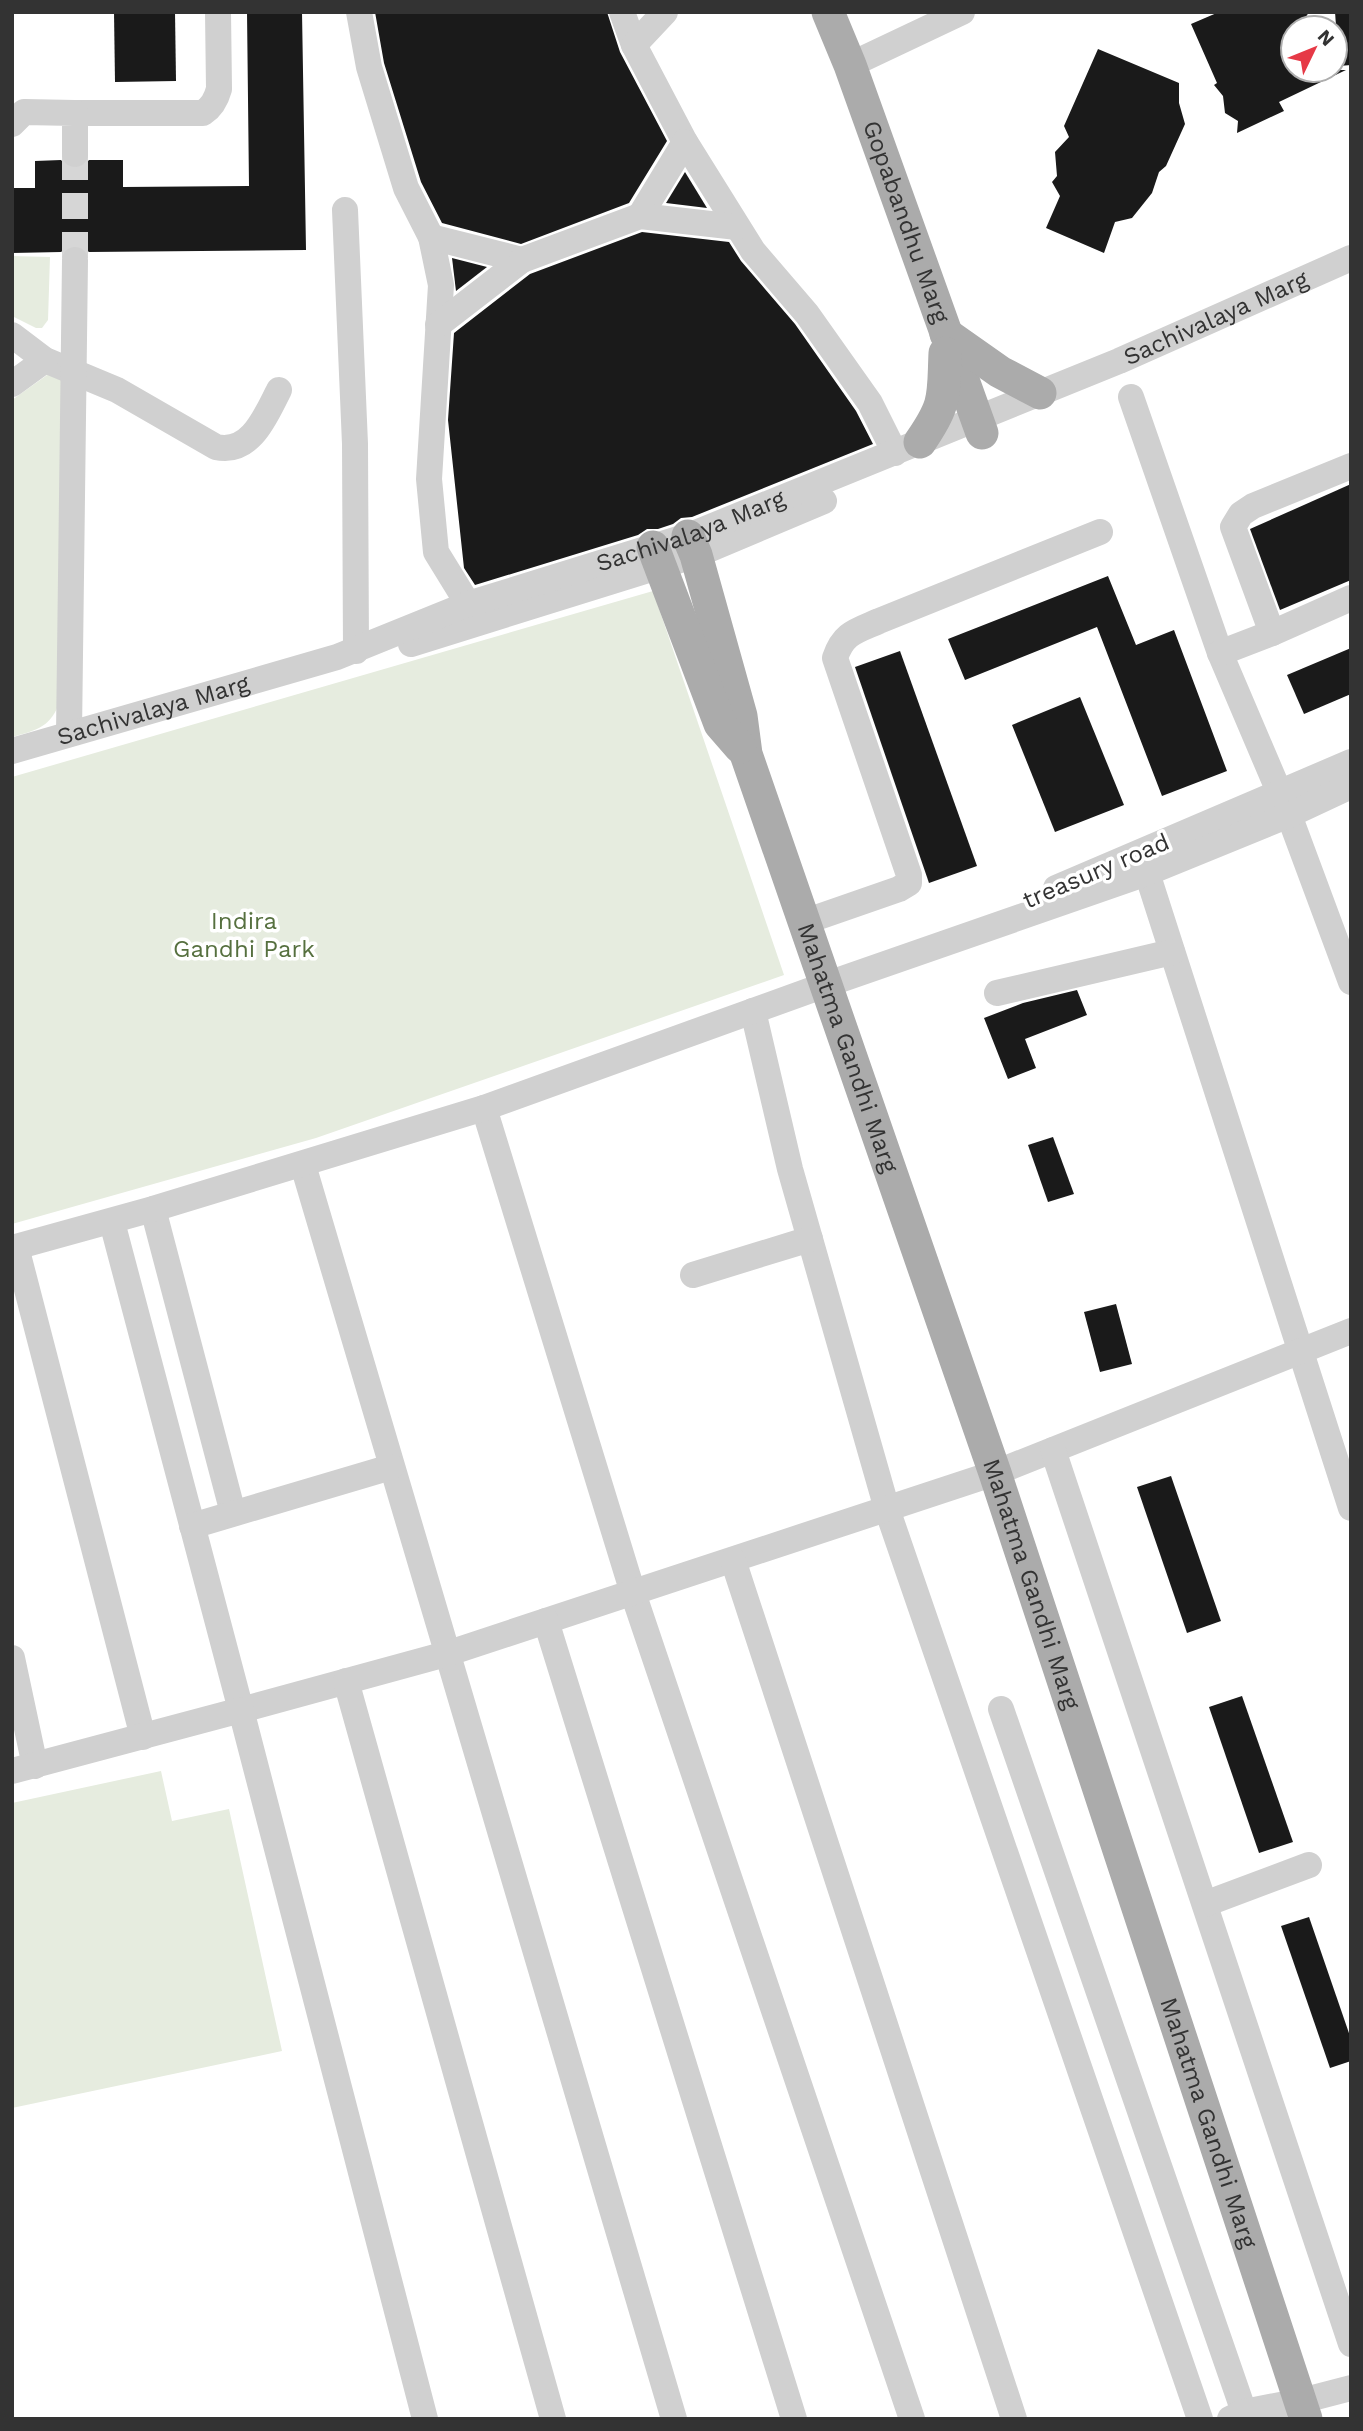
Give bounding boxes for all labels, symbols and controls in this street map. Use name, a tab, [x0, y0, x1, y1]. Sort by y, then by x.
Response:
north arrow	[1279, 14, 1349, 84]
text: N	[1313, 25, 1339, 51]
street label: Gopabandhu Marg	[857, 117, 955, 327]
street label: Sachivalaya Marg	[1119, 265, 1313, 371]
street label: Sachivalaya Marg	[593, 484, 789, 578]
street label: Sachivalaya Marg	[54, 669, 253, 751]
street label: treasury road	[1018, 828, 1174, 914]
park label: Indira Gandhi Park	[173, 907, 315, 963]
street label: Mahatma Gandhi Marg	[792, 919, 904, 1177]
street label: Mahatma Gandhi Marg	[977, 1455, 1086, 1713]
street label: Mahatma Gandhi Marg	[1154, 1994, 1263, 2252]

